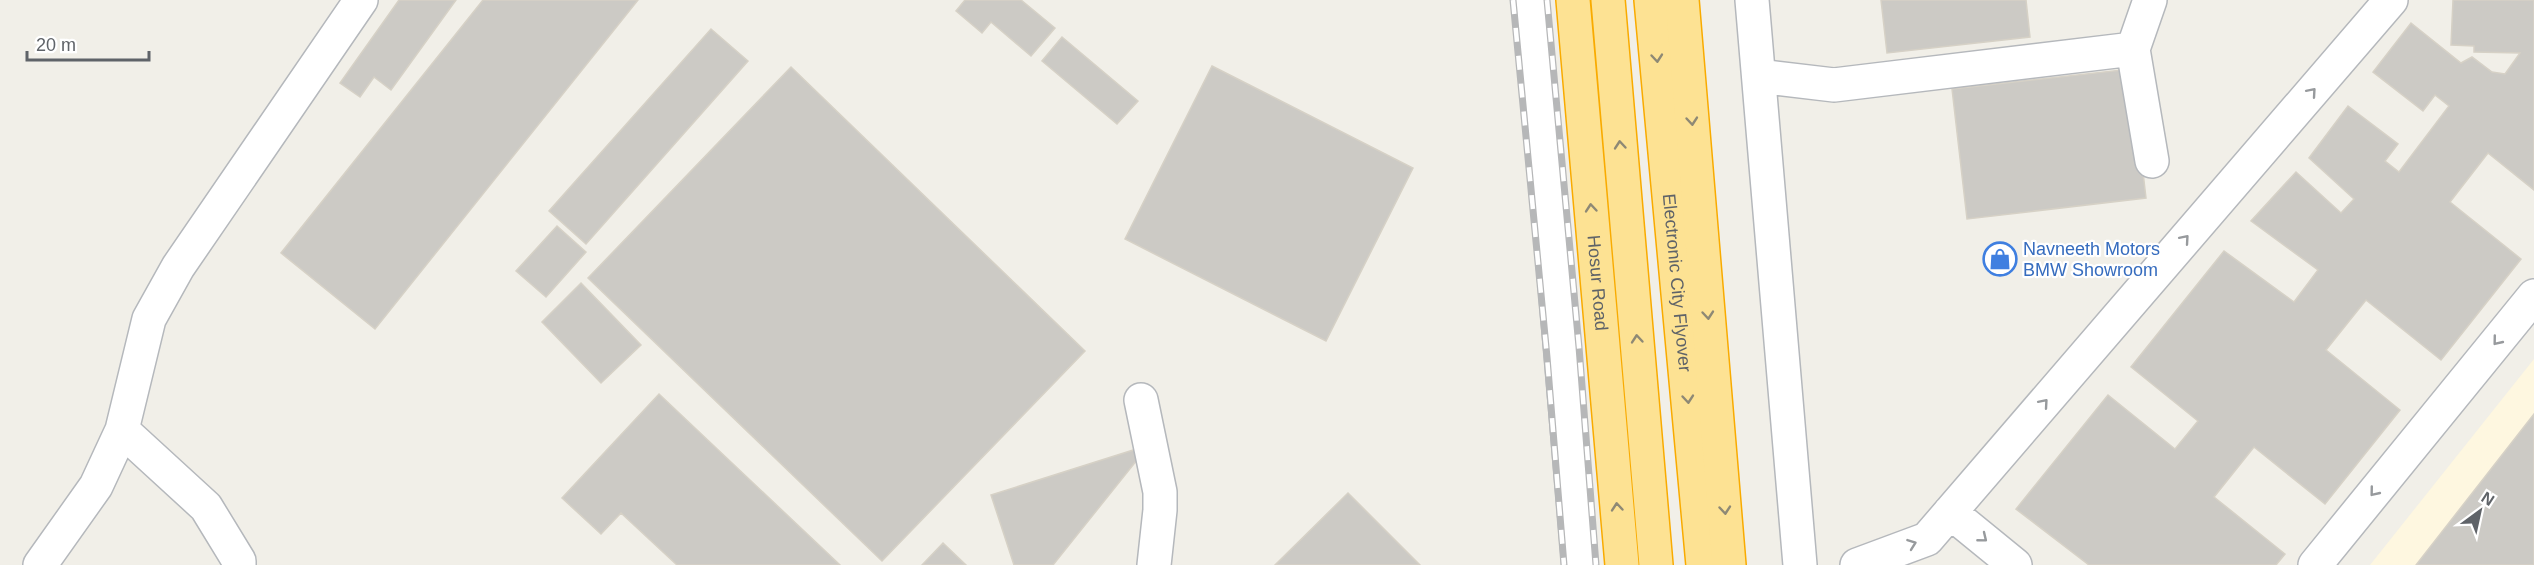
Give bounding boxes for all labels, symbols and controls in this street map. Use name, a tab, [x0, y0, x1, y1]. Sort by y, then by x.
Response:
scale bar	[27, 24, 148, 62]
text: 20 m	[36, 35, 76, 55]
one-way arrow	[1650, 54, 1663, 63]
one-way arrow	[2305, 88, 2316, 99]
one-way arrow	[1685, 117, 1698, 126]
one-way arrow	[1614, 140, 1627, 149]
street label: Electronic City Flyover	[1659, 193, 1695, 373]
one-way arrow	[1585, 203, 1598, 212]
street label: Hosur Road	[1583, 234, 1612, 332]
one-way arrow	[2178, 235, 2189, 246]
place label: Navneeth Motors BMW Showroom	[2023, 239, 2160, 280]
shop icon: Navneeth Motors BMW Showroom	[1982, 241, 2018, 277]
one-way arrow	[1701, 311, 1714, 320]
one-way arrow	[2493, 334, 2504, 345]
one-way arrow	[1630, 335, 1643, 344]
one-way arrow	[1681, 394, 1694, 403]
one-way arrow	[2037, 399, 2048, 410]
north arrow	[2450, 481, 2510, 541]
one-way arrow	[2370, 485, 2381, 496]
text: N	[2478, 489, 2497, 509]
one-way arrow	[1611, 502, 1624, 511]
one-way arrow	[1718, 505, 1731, 514]
one-way arrow	[1976, 531, 1987, 542]
one-way arrow	[1906, 539, 1917, 552]

